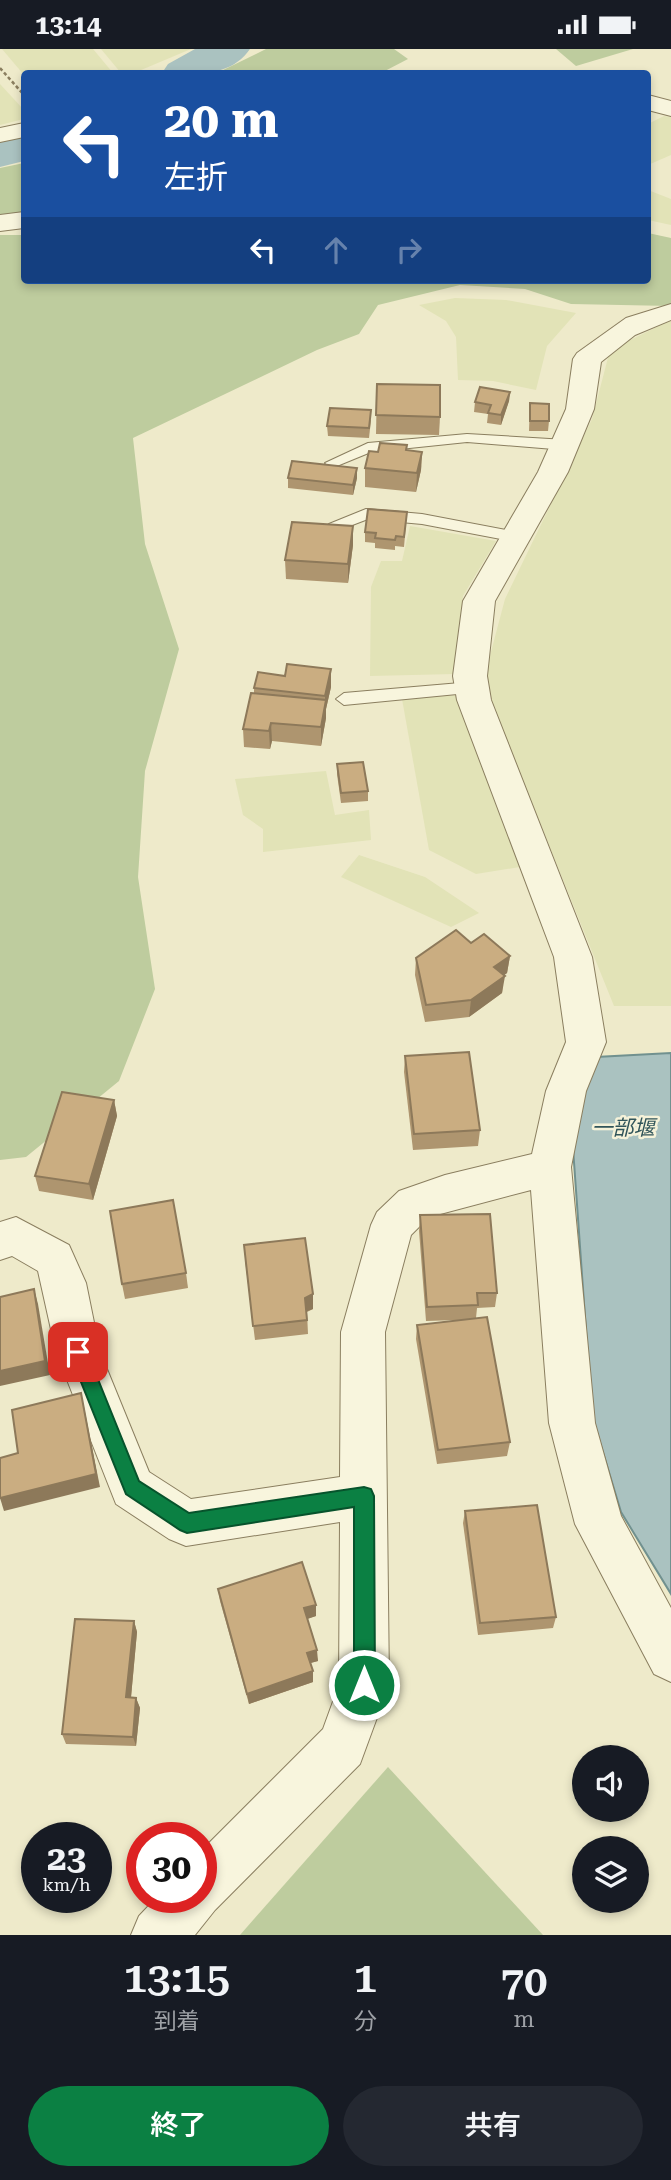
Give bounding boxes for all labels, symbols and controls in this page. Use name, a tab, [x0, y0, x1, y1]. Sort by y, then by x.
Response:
text: 13:14	[35, 10, 101, 40]
text: 20 m	[164, 92, 279, 149]
icon: left	[49, 98, 140, 189]
text: 左折	[164, 158, 228, 196]
icon: left	[244, 231, 282, 269]
icon: ahead	[317, 231, 355, 269]
icon: right	[390, 231, 428, 269]
water label: 一部堰	[592, 1116, 658, 1140]
pin	[48, 1322, 108, 1382]
icon: arrive	[59, 1333, 97, 1371]
position arrow	[327, 1648, 401, 1722]
map controls	[572, 1745, 649, 1913]
button: sound	[572, 1745, 649, 1822]
speed limit sign: 30	[126, 1822, 217, 1913]
button: layers	[572, 1836, 649, 1913]
text: 23	[47, 1838, 86, 1879]
text: km/h	[42, 1874, 91, 1895]
text: 13:15	[123, 1953, 230, 2002]
text: 1	[353, 1953, 377, 2002]
text: 70	[500, 1957, 548, 2006]
text: m	[514, 2006, 534, 2033]
text: 到着	[154, 2008, 200, 2035]
text: 分	[354, 2008, 377, 2035]
button: 終了	[28, 2086, 329, 2166]
button: 共有	[343, 2086, 643, 2166]

